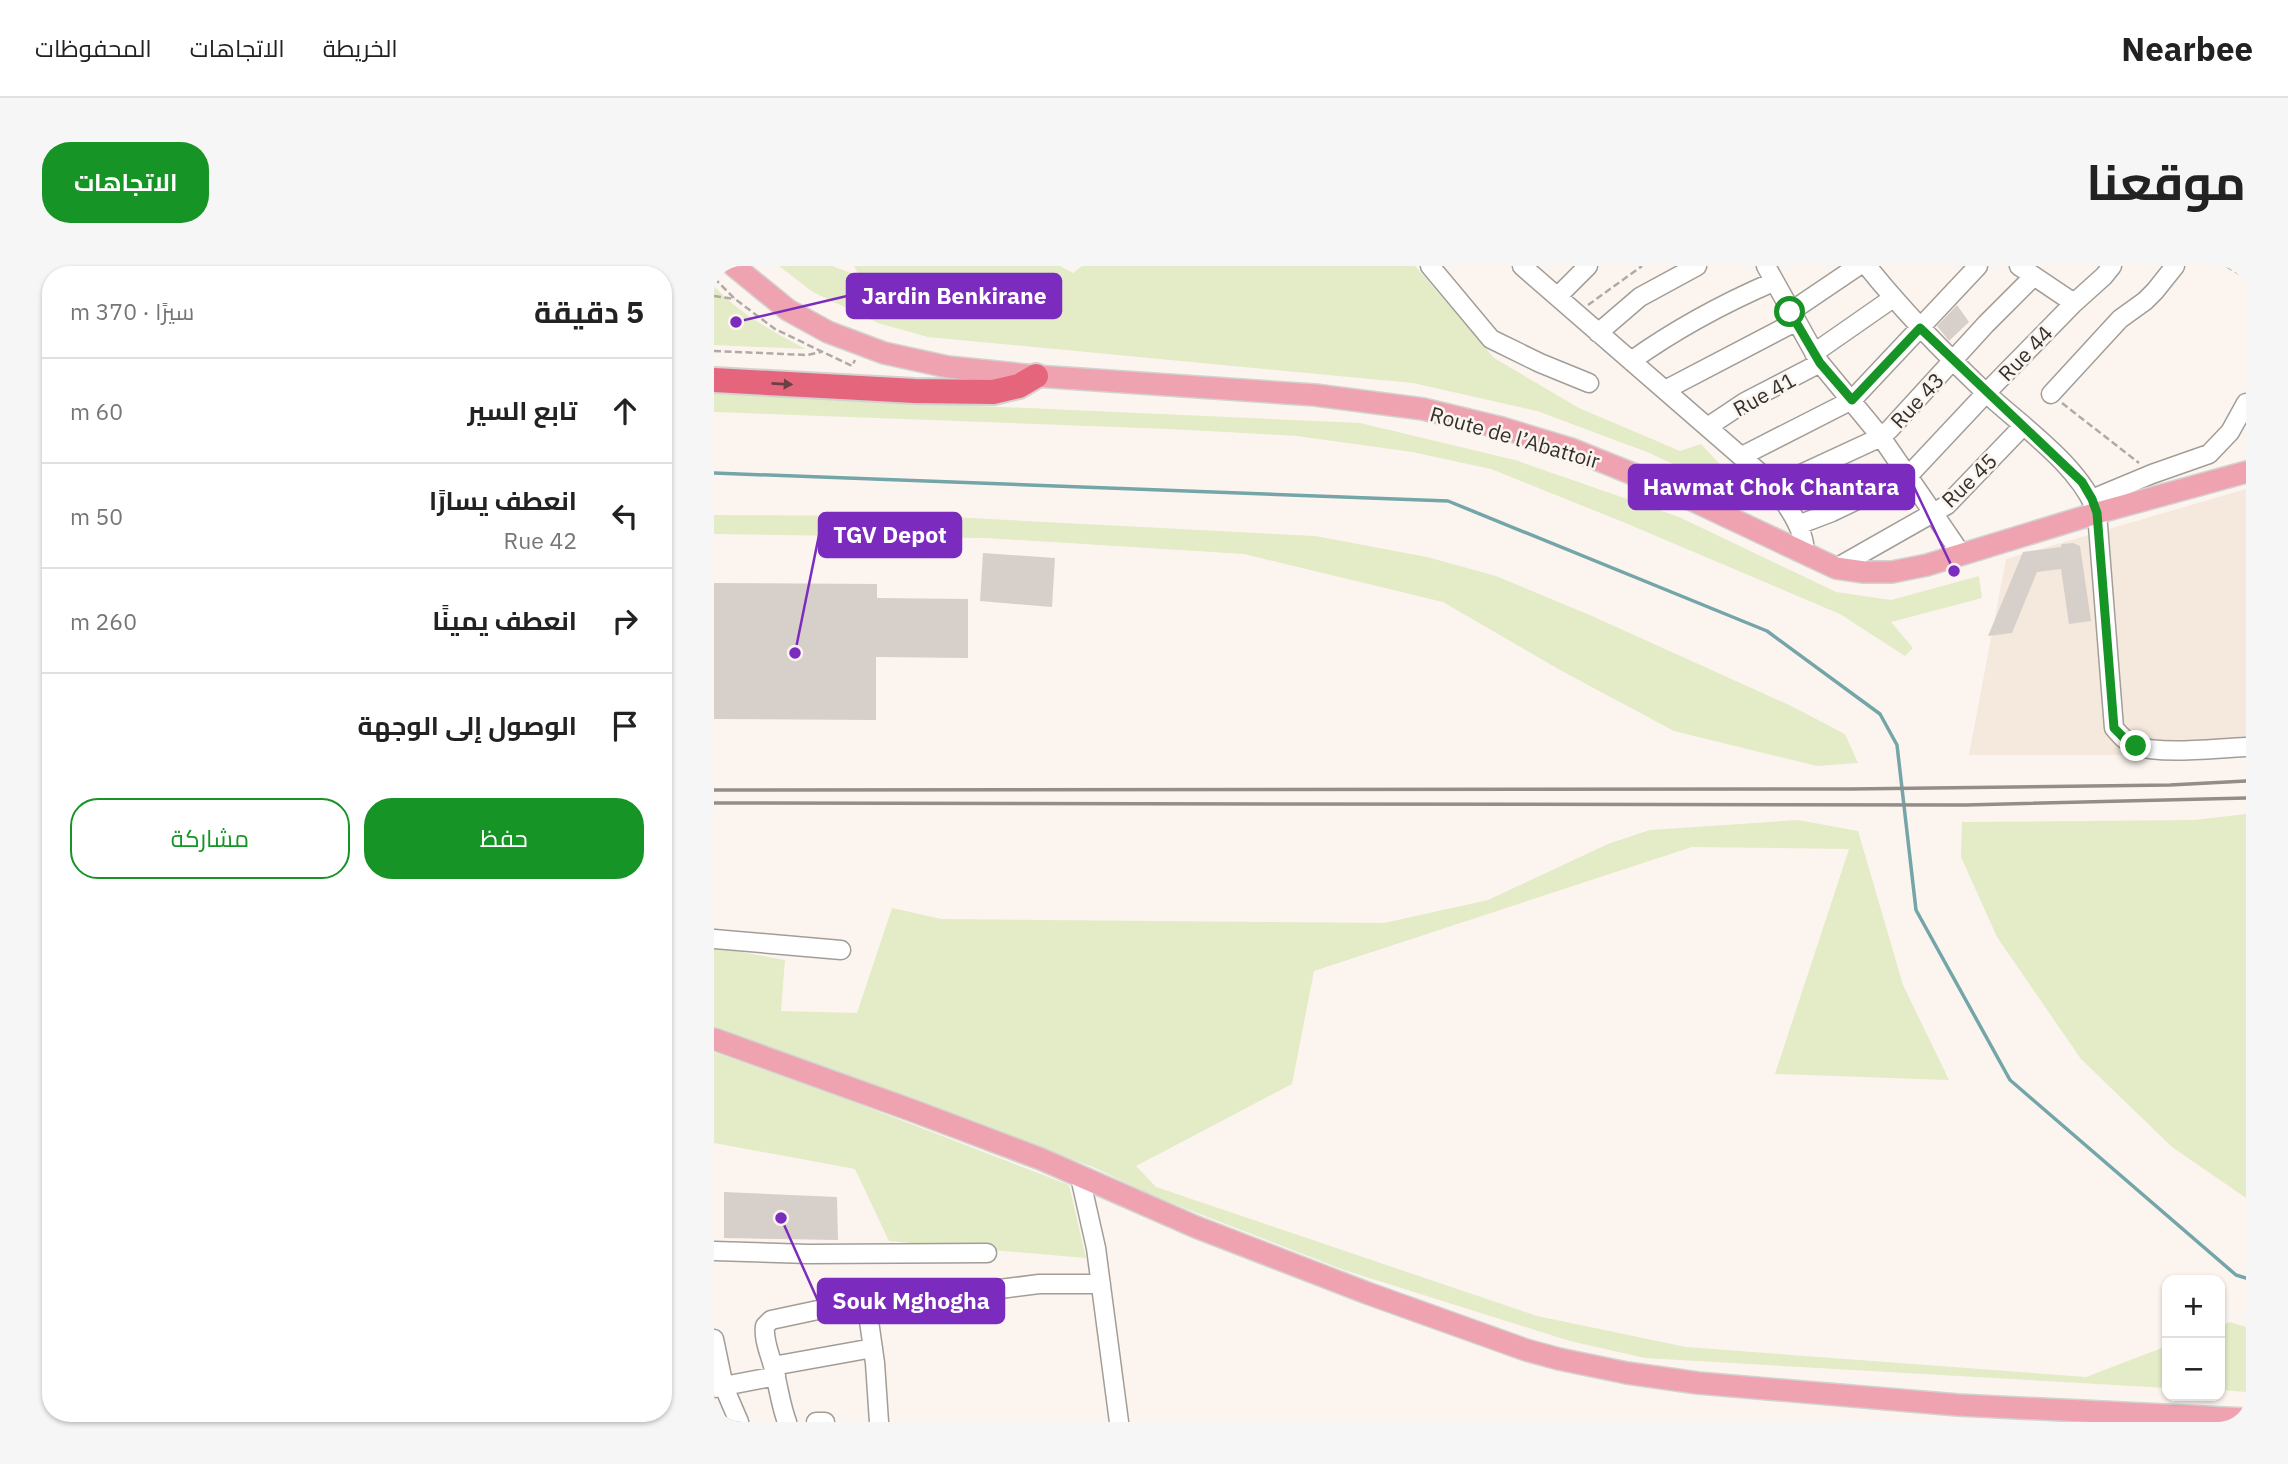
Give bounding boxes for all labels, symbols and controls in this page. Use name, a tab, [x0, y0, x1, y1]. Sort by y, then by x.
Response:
text: Nearbee	[2121, 27, 2253, 70]
text: المحفوظات	[35, 32, 152, 64]
text: الاتجاهات	[190, 32, 285, 64]
text: الخريطة	[323, 32, 398, 64]
button: الاتجاهات	[42, 142, 209, 223]
text: موقعنا	[2086, 150, 2246, 213]
callout: Jardin Benkirane	[847, 274, 1061, 318]
text: Jardin Benkirane	[861, 280, 1047, 310]
text: 5 دقيقة	[534, 292, 644, 331]
text: سيرًا · 370 m	[70, 296, 194, 326]
route start	[1774, 296, 1805, 327]
street label: Rue 44	[1992, 319, 2058, 387]
street label: Rue 41	[1728, 365, 1800, 423]
street label: Rue 43	[1884, 366, 1950, 434]
one-way arrow	[771, 379, 793, 390]
icon: ahead	[606, 392, 644, 430]
text: تابع السير	[467, 393, 577, 427]
text: 60 m	[70, 396, 123, 426]
street label: Route de l’Abattoir	[1427, 399, 1603, 475]
street label: Rue 45	[1935, 447, 2003, 513]
callout: Hawmat Chok Chantara	[1629, 465, 1914, 509]
text: Hawmat Chok Chantara	[1643, 471, 1899, 501]
text: انعطف يسارًا	[429, 483, 577, 517]
icon: left	[606, 497, 644, 535]
text: 50 m	[70, 501, 123, 531]
callout: TGV Depot	[819, 513, 961, 557]
text: TGV Depot	[833, 519, 947, 549]
text: Rue 42	[504, 525, 577, 555]
icon: right	[606, 602, 644, 640]
text: انعطف يمينًا	[432, 603, 577, 637]
text: 260 m	[70, 606, 137, 636]
icon: arrive	[606, 707, 644, 745]
text: الوصول إلى الوجهة	[358, 708, 577, 742]
route end	[2120, 730, 2151, 761]
button: مشاركة	[70, 798, 350, 879]
button: حفظ	[364, 798, 644, 879]
map controls	[2162, 1275, 2225, 1401]
button: +	[2162, 1275, 2225, 1338]
callout: Souk Mghogha	[818, 1279, 1004, 1323]
text: Souk Mghogha	[832, 1285, 990, 1315]
button: −	[2162, 1338, 2225, 1401]

